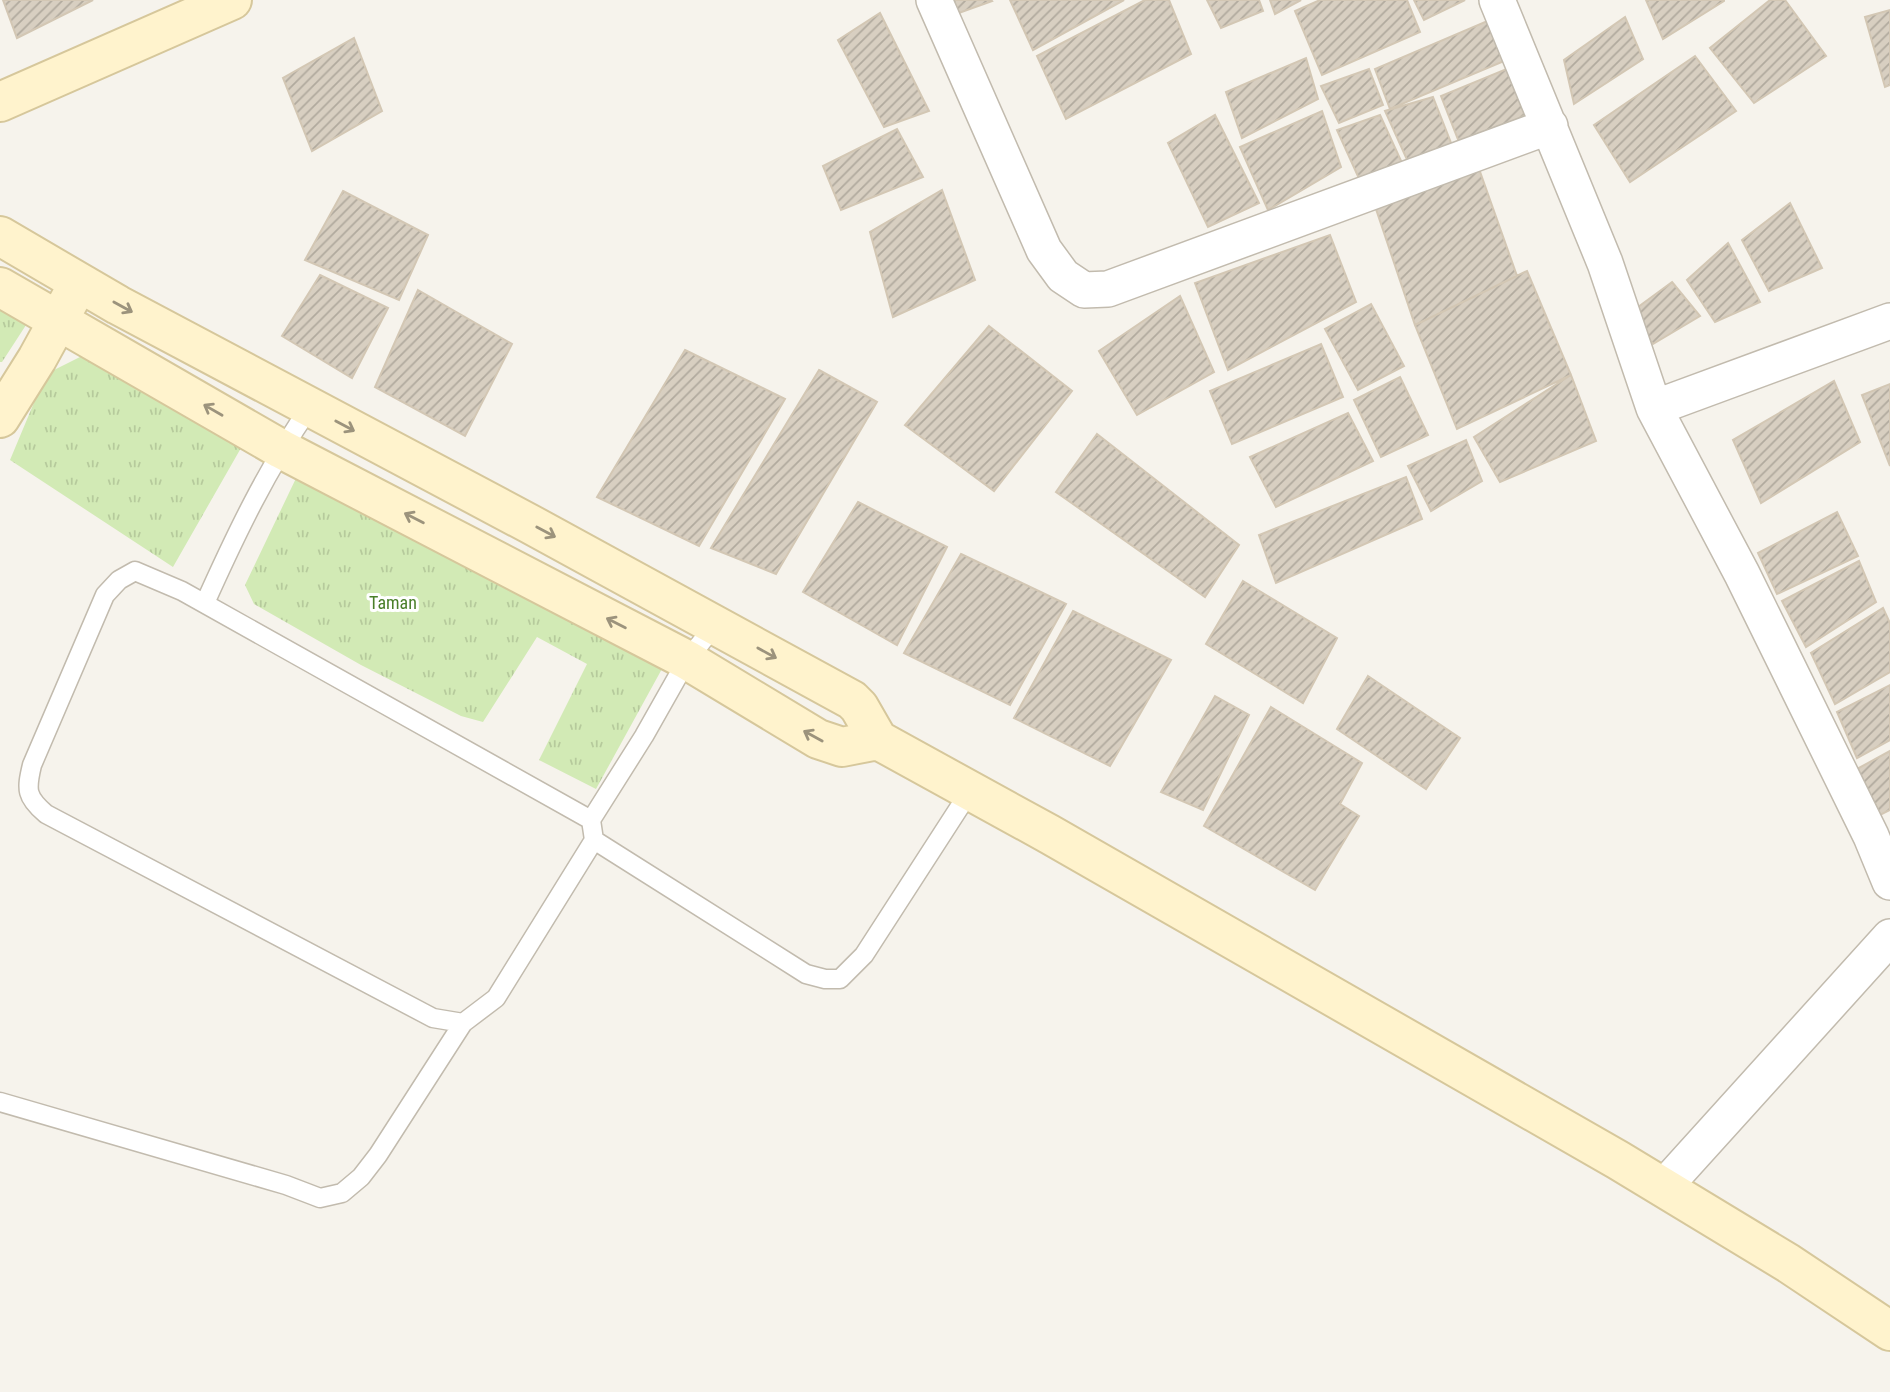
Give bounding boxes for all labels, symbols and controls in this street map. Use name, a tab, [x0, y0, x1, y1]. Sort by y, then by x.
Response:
one-way arrow	[112, 301, 132, 315]
one-way arrow	[204, 403, 224, 417]
one-way arrow	[334, 419, 355, 433]
one-way arrow	[404, 511, 424, 525]
one-way arrow	[535, 526, 556, 539]
park label: Taman	[369, 592, 417, 613]
one-way arrow	[606, 616, 626, 630]
one-way arrow	[757, 646, 777, 660]
one-way arrow	[803, 729, 824, 742]

